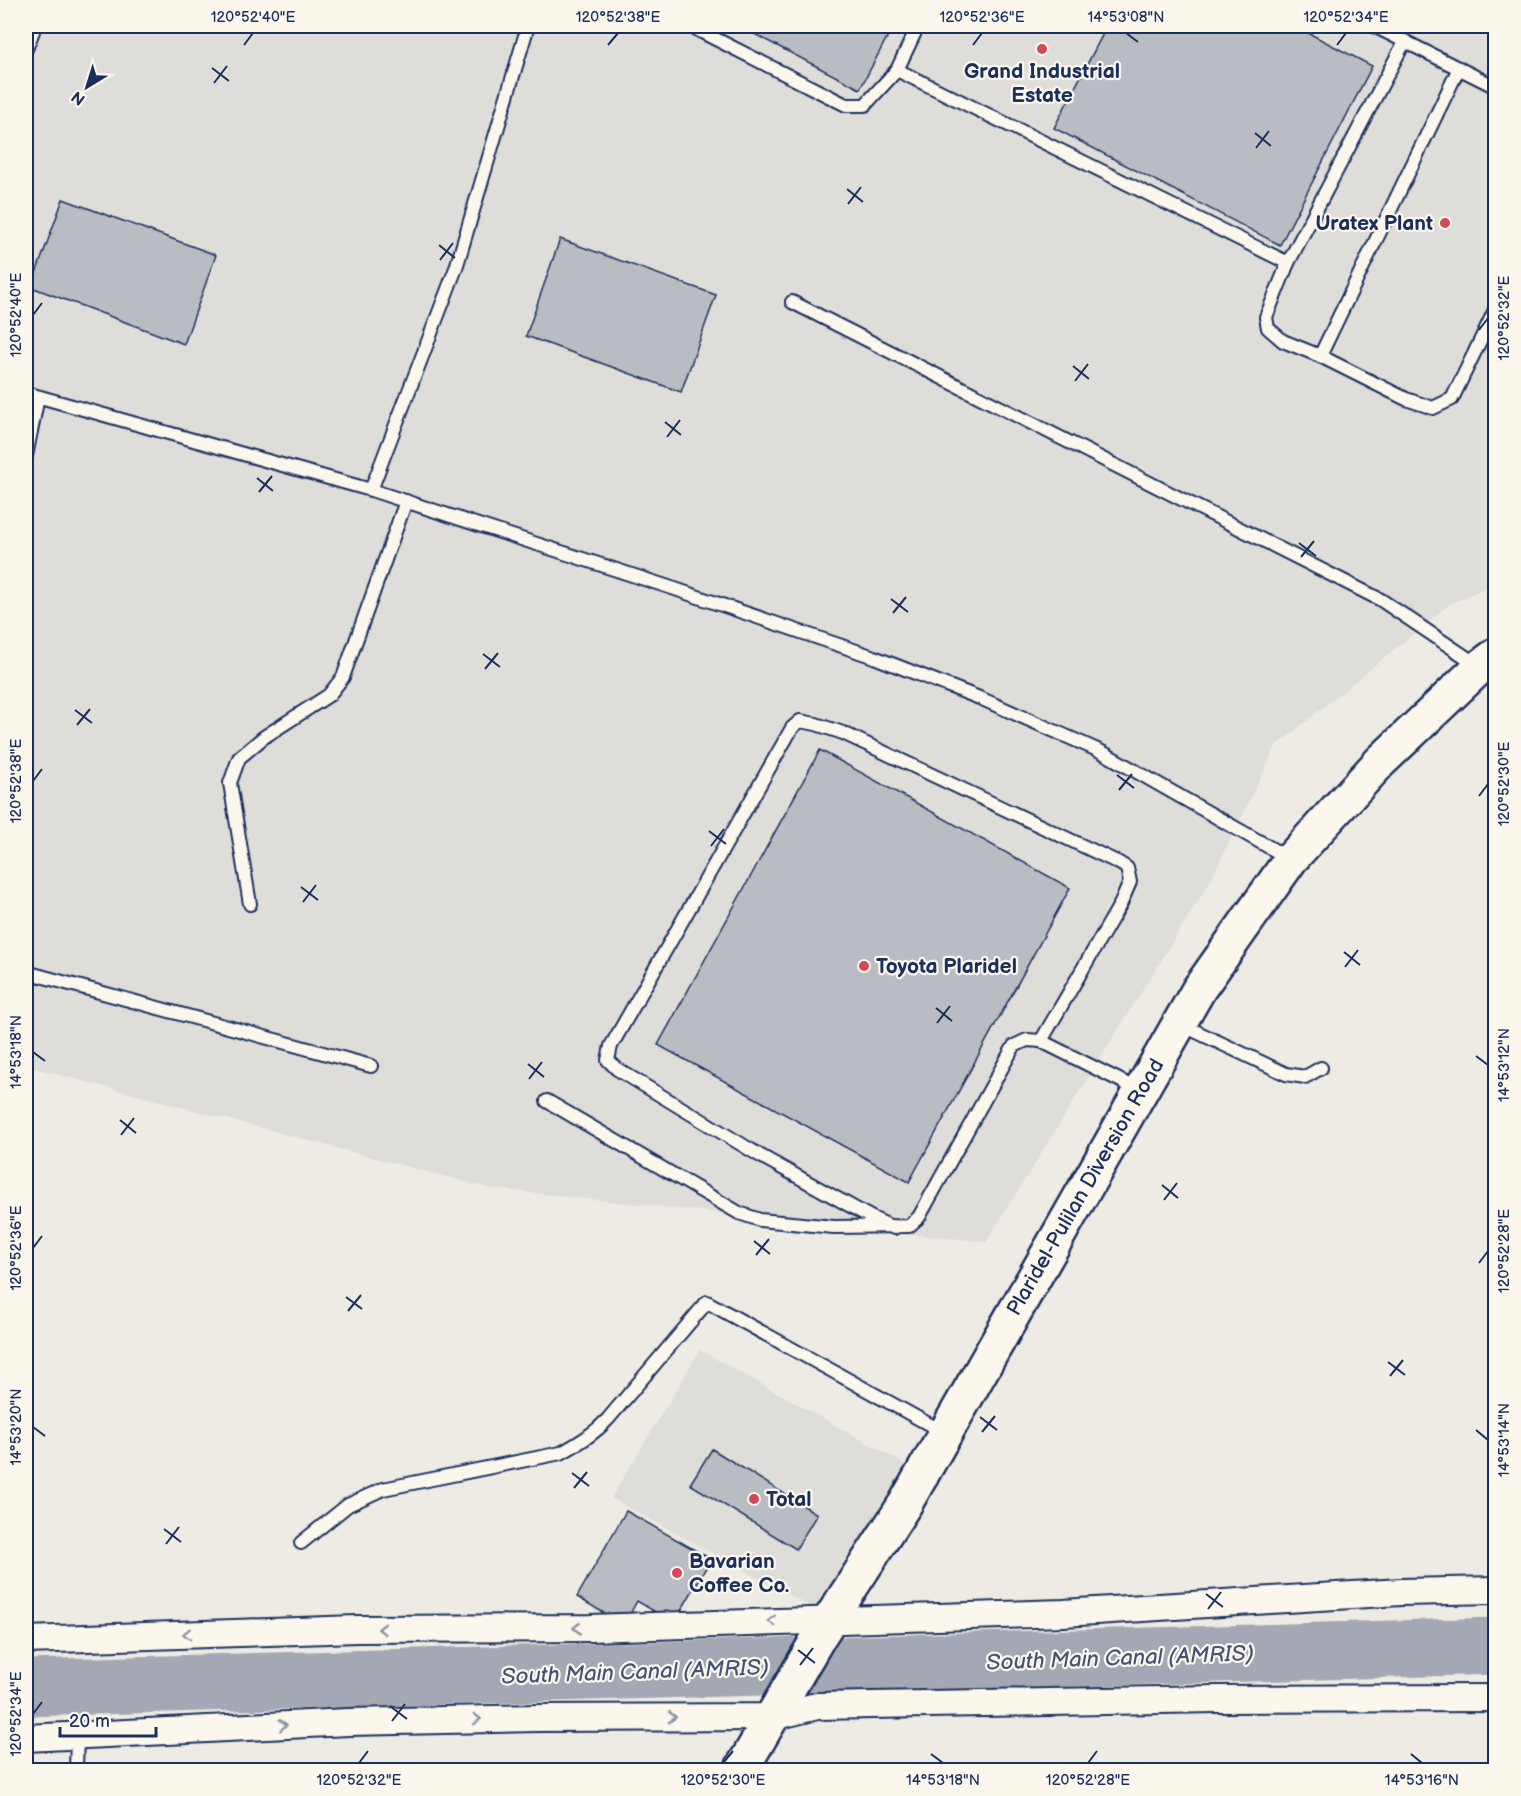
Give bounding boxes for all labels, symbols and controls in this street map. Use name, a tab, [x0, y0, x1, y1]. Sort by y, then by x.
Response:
text: 120°52'40"E	[211, 8, 295, 27]
text: 120°52'38"E	[576, 8, 660, 27]
text: 120°52'36"E	[939, 8, 1025, 27]
text: 14°53'08"N	[1088, 8, 1164, 27]
text: 120°52'34"E	[1303, 8, 1389, 27]
marker: Grand Industrial Estate	[1035, 42, 1049, 56]
north arrow	[57, 57, 117, 117]
place label: Grand Industrial Estate	[964, 59, 1120, 108]
text: N	[68, 86, 89, 109]
place label: Uratex Plant	[1315, 211, 1433, 236]
marker: Uratex Plant	[1438, 216, 1452, 230]
text: 120°52'40"E	[7, 273, 26, 357]
text: 120°52'32"E	[1495, 276, 1514, 360]
text: 120°52'38"E	[7, 739, 26, 823]
text: 120°52'30"E	[1495, 742, 1514, 826]
place label: Toyota Plaridel	[876, 954, 1017, 979]
marker: Toyota Plaridel	[857, 959, 871, 973]
text: 14°53'18"N	[7, 1015, 26, 1089]
text: 14°53'12"N	[1495, 1028, 1514, 1102]
street label: Plaridel-Pulilan Diversion Road	[1002, 1054, 1169, 1320]
text: 120°52'36"E	[7, 1205, 26, 1291]
text: 120°52'28"E	[1495, 1209, 1514, 1293]
text: 14°53'20"N	[7, 1389, 26, 1466]
text: 14°53'14"N	[1495, 1403, 1514, 1477]
place label: Total	[766, 1487, 812, 1512]
marker: Total	[747, 1492, 761, 1506]
place label: Bavarian Coffee Co.	[689, 1549, 789, 1598]
marker: Bavarian Coffee Co.	[670, 1566, 684, 1580]
one-way arrow	[768, 1615, 777, 1628]
one-way arrow	[573, 1622, 582, 1634]
one-way arrow	[378, 1623, 387, 1635]
one-way arrow	[183, 1628, 192, 1640]
water label: South Main Canal (AMRIS)	[986, 1640, 1254, 1677]
water label: South Main Canal (AMRIS)	[501, 1654, 769, 1691]
text: 120°52'34"E	[7, 1671, 26, 1757]
scale bar	[60, 1700, 156, 1738]
text: 20 m	[69, 1711, 110, 1732]
one-way arrow	[668, 1711, 677, 1723]
one-way arrow	[473, 1713, 482, 1726]
one-way arrow	[278, 1719, 287, 1732]
text: 120°52'32"E	[317, 1771, 401, 1790]
text: 120°52'30"E	[681, 1771, 765, 1790]
text: 14°53'18"N	[906, 1771, 980, 1790]
text: 120°52'28"E	[1046, 1771, 1130, 1790]
text: 14°53'16"N	[1385, 1771, 1459, 1790]

